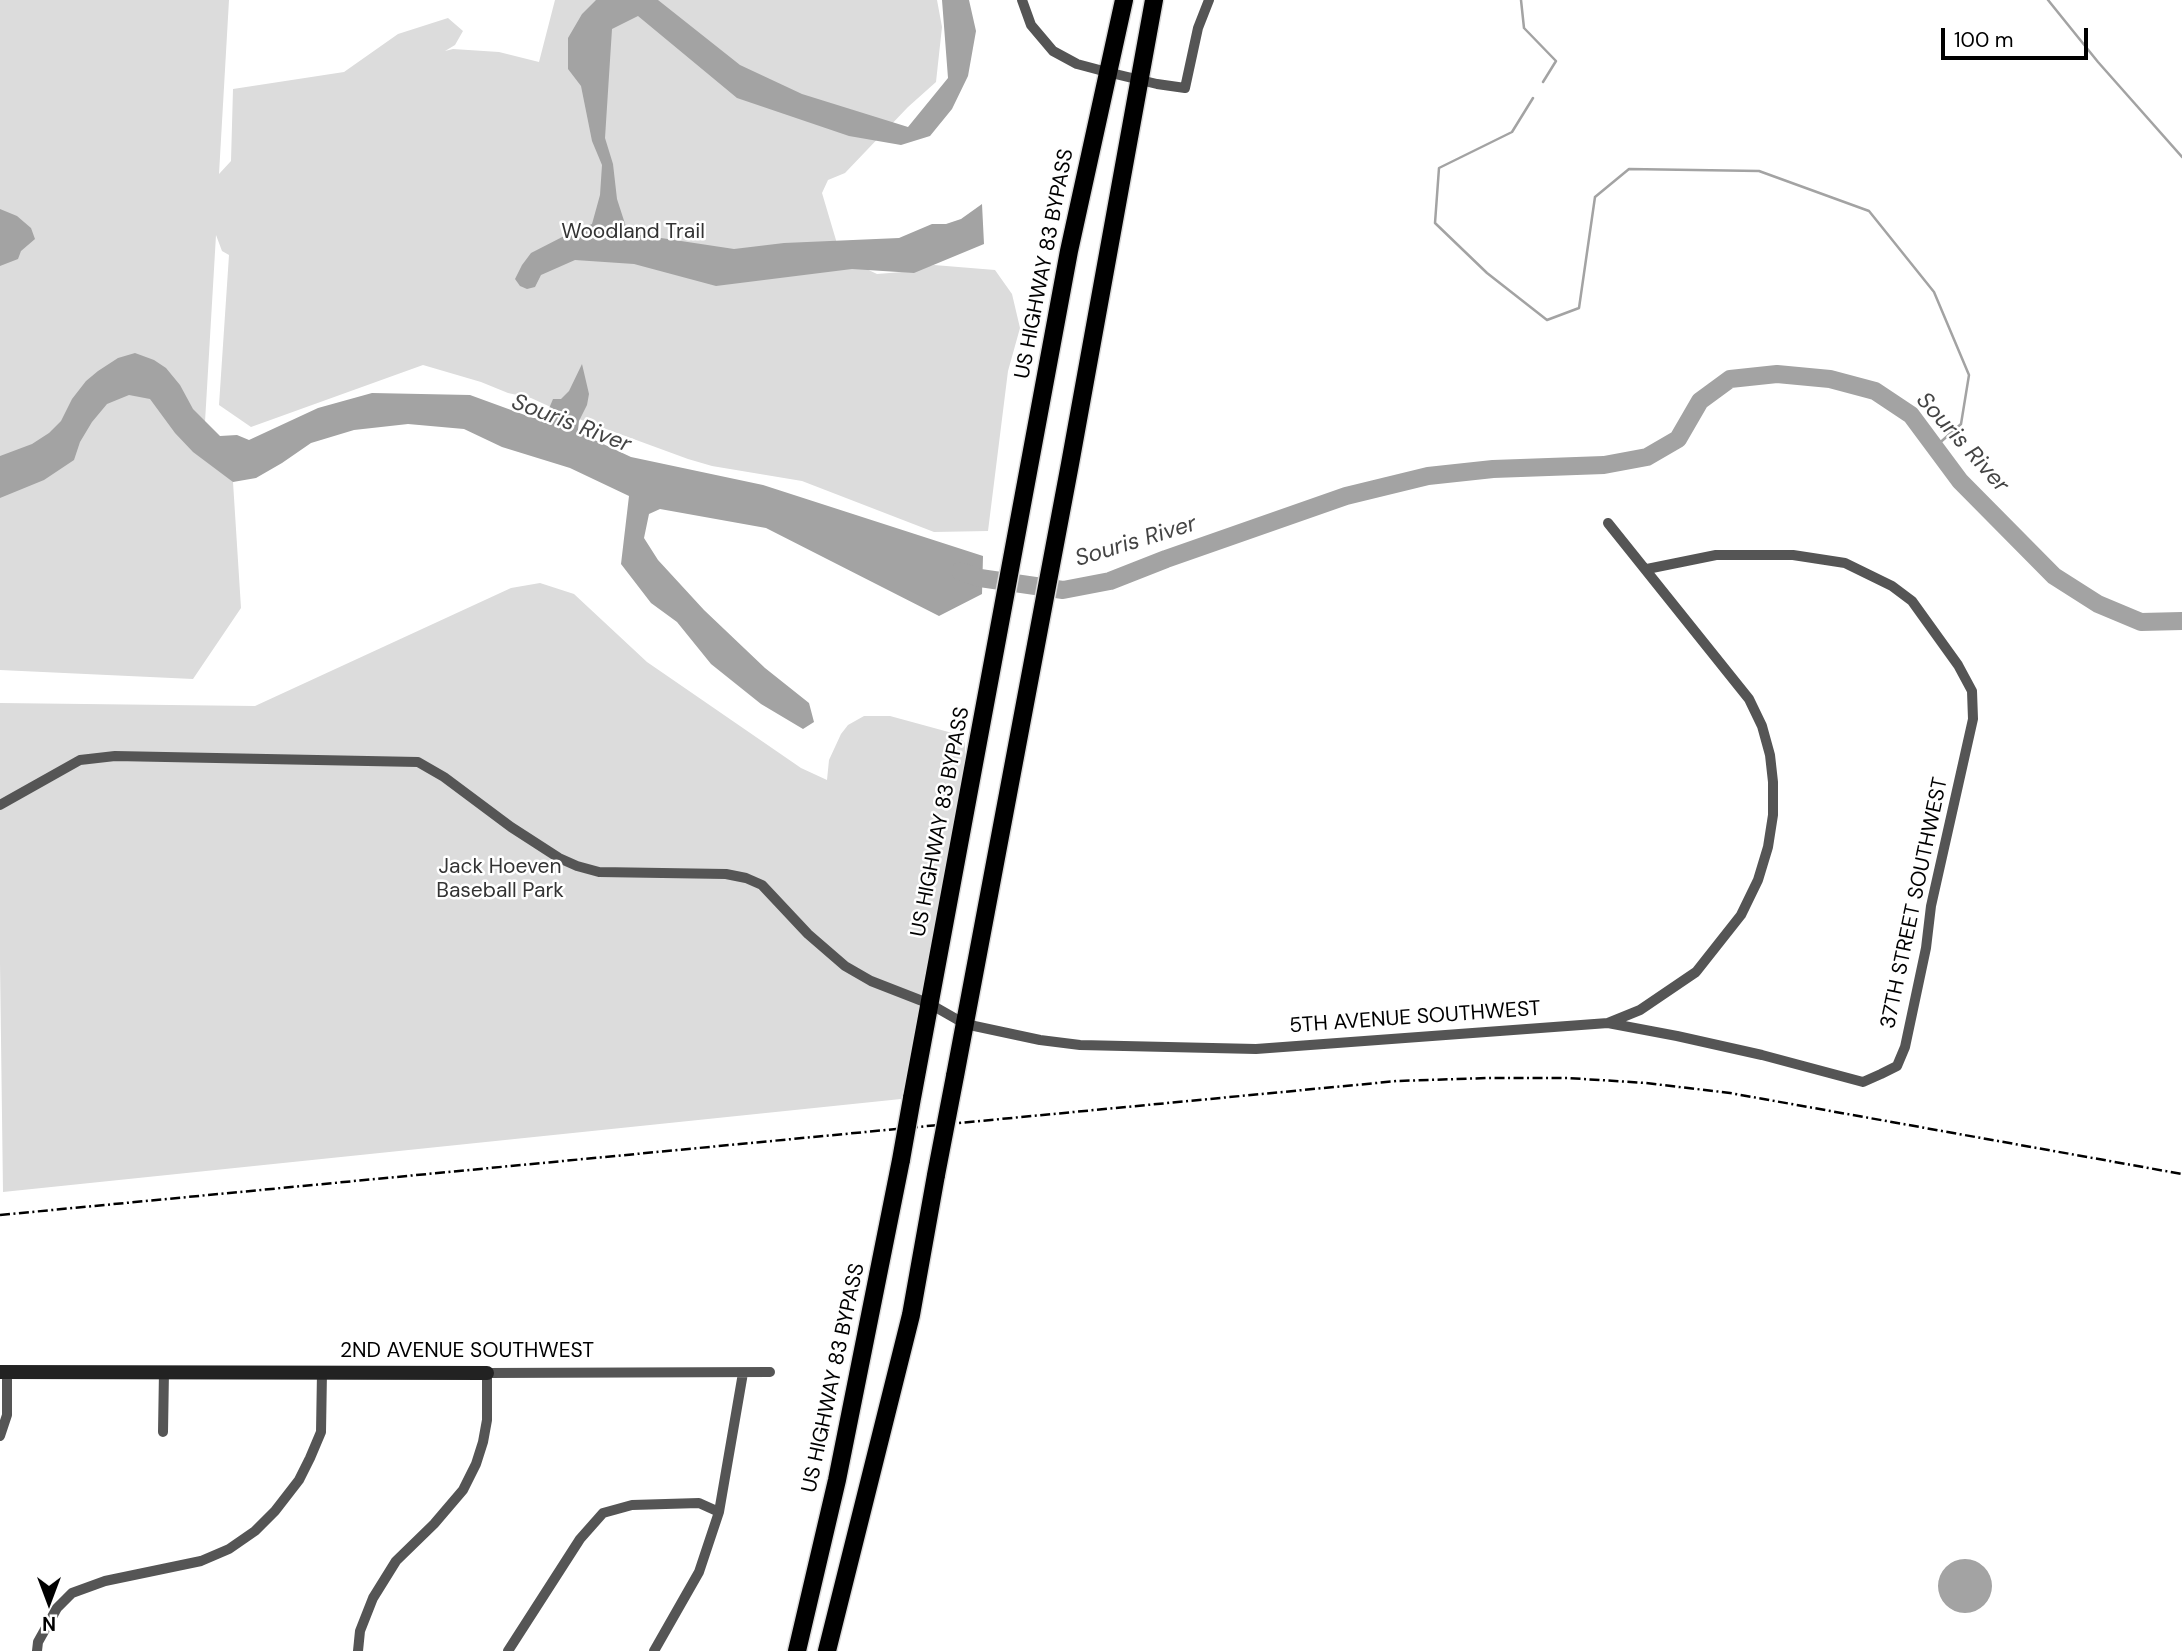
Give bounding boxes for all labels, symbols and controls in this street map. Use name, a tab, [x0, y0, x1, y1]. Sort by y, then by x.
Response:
scale bar	[1944, 14, 2091, 58]
text: 100 m	[1954, 26, 2014, 54]
street label: US HIGHWAY 83 BYPASS	[1010, 147, 1080, 381]
park label: Woodland Trail	[561, 219, 705, 245]
water label: Souris River	[1910, 387, 2014, 499]
water label: Souris River	[508, 389, 634, 459]
water label: Souris River	[1072, 510, 1200, 574]
street label: US HIGHWAY 83 BYPASS	[906, 705, 976, 939]
street label: 37TH STREET SOUTHWEST	[1876, 775, 1954, 1031]
park label: Jack Hoeven Baseball Park	[436, 854, 564, 904]
street label: 5TH AVENUE SOUTHWEST	[1289, 997, 1541, 1039]
street label: US HIGHWAY 83 BYPASS	[797, 1261, 871, 1495]
street label: 2ND AVENUE SOUTHWEST	[340, 1338, 594, 1364]
north arrow	[14, 1567, 84, 1637]
text: N	[42, 1611, 56, 1636]

